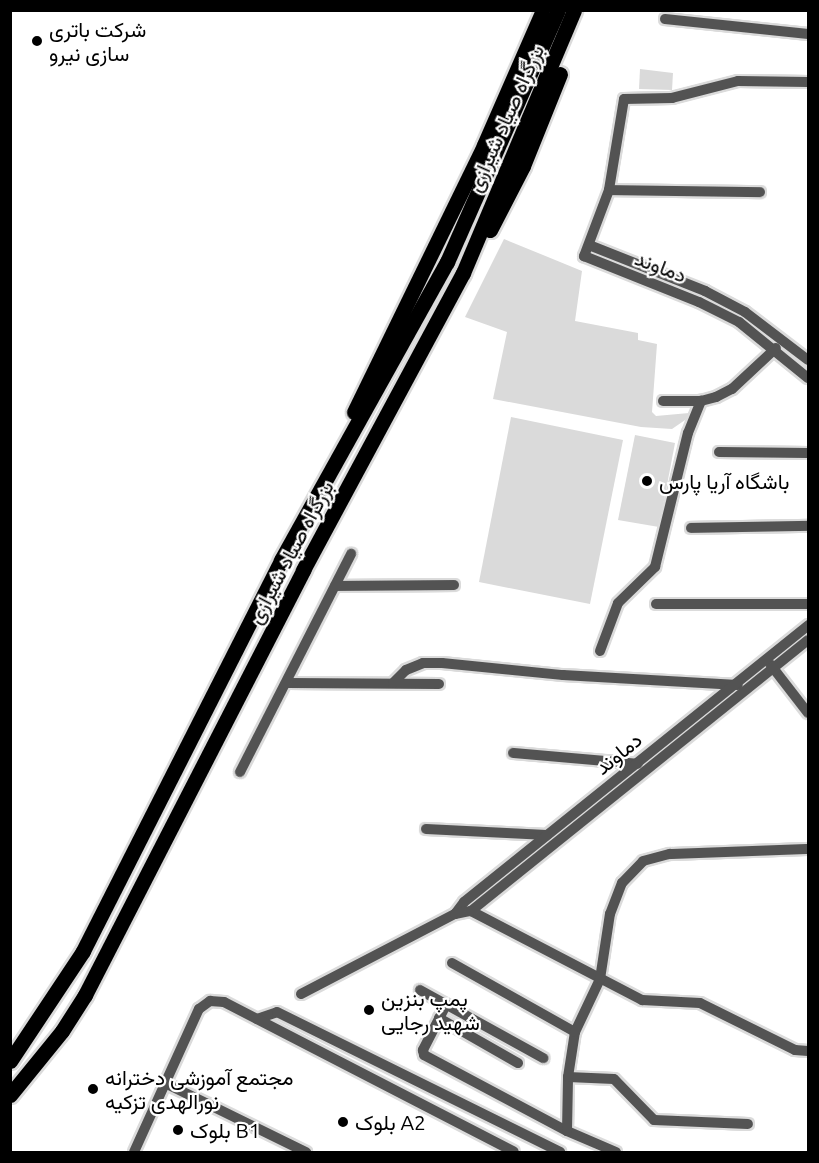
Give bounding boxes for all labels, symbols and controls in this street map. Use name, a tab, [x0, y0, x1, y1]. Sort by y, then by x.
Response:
place label: شرکت باتری سازی نیرو	[49, 16, 146, 66]
marker: شرکت باتری سازی نیرو	[30, 34, 44, 48]
street label: بزرگراه صیاد شیرازی	[461, 40, 549, 196]
street label: دماوند	[632, 245, 690, 287]
place label: باشگاه آریا پارس	[659, 468, 789, 494]
marker: باشگاه آریا پارس	[640, 474, 654, 488]
street label: بزرگراه صیاد شیرازی	[242, 476, 338, 628]
street label: دماوند	[589, 726, 647, 780]
place label: پمپ بنزین شهید رجایی	[381, 985, 480, 1035]
marker: پمپ بنزین شهید رجایی	[362, 1003, 376, 1017]
place label: مجتمع آموزشی دخترانه نورالهدی تزکیه	[105, 1064, 294, 1114]
marker: مجتمع آموزشی دخترانه نورالهدی تزکیه	[86, 1082, 100, 1096]
place label: بلوک A2	[355, 1109, 426, 1135]
marker: بلوک A2	[336, 1115, 350, 1129]
place label: بلوک B1	[190, 1117, 261, 1143]
marker: بلوک B1	[171, 1123, 185, 1137]

